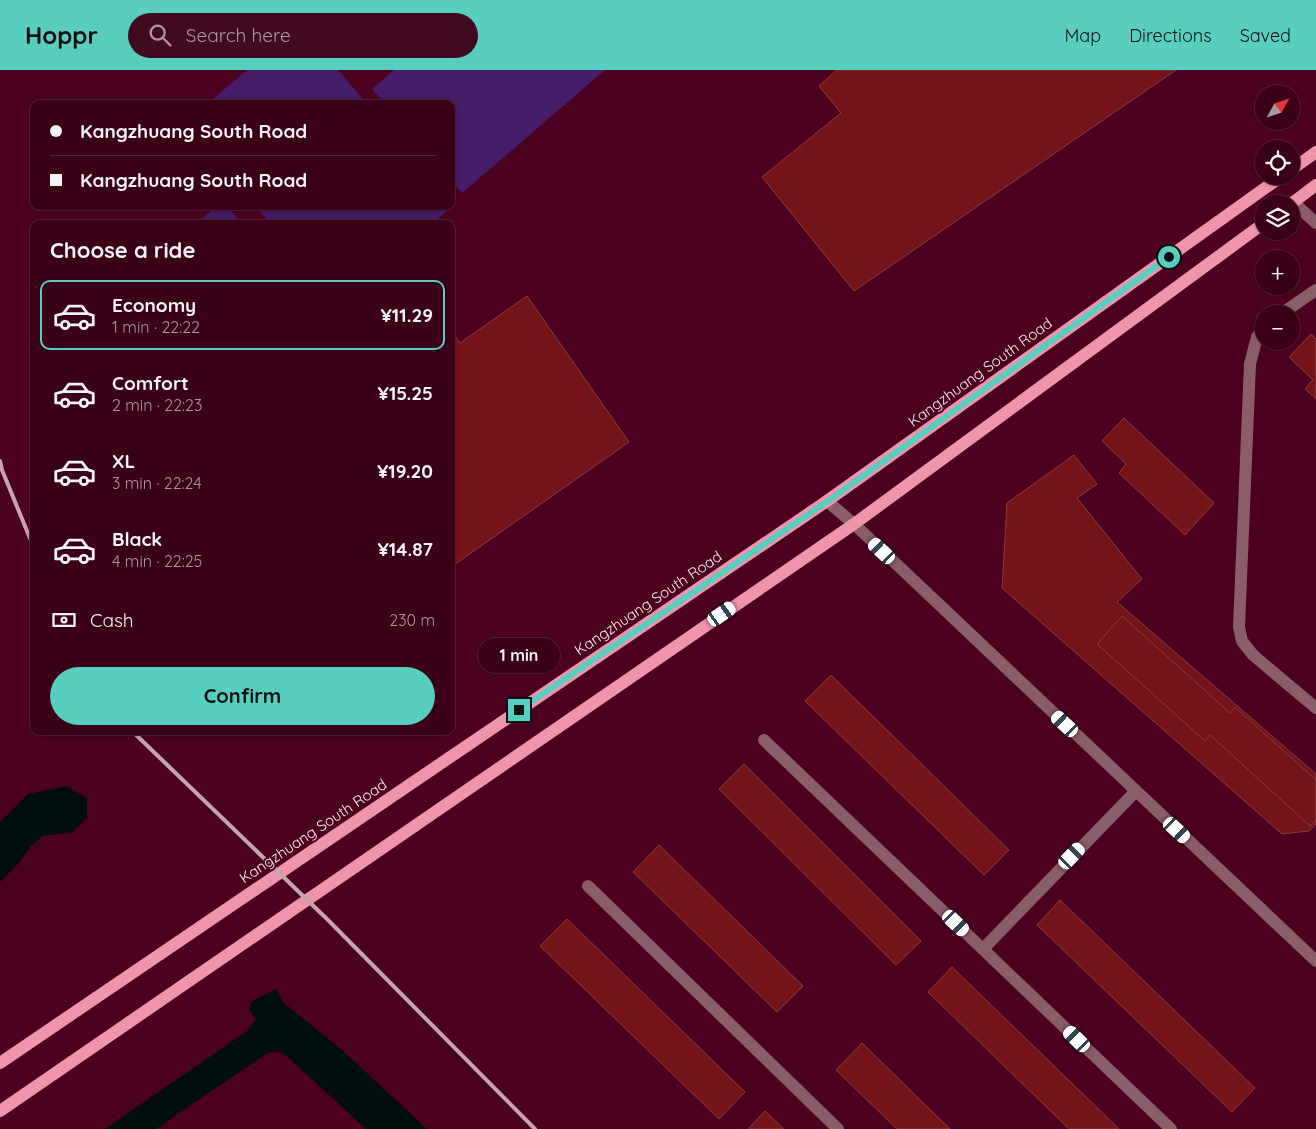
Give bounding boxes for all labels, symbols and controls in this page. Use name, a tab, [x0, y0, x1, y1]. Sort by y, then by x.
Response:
search box	[128, 13, 478, 58]
text: Hoppr	[25, 20, 98, 50]
icon: search	[146, 21, 174, 49]
text: Search here	[186, 23, 291, 47]
text: Map	[1064, 24, 1101, 47]
text: Directions	[1129, 24, 1212, 47]
text: Saved	[1240, 24, 1291, 47]
north arrow	[1255, 85, 1300, 130]
map controls	[1255, 85, 1300, 350]
text: Kangzhuang South Road	[80, 119, 307, 143]
button: locate	[1255, 140, 1300, 185]
text: Kangzhuang South Road	[80, 168, 307, 192]
button: layers	[1255, 195, 1300, 240]
text: Choose a ride	[50, 236, 195, 264]
route start	[1158, 246, 1180, 268]
button: +	[1255, 250, 1300, 295]
icon: car	[52, 293, 97, 338]
text: Economy	[112, 293, 196, 317]
text: ¥11.29	[381, 303, 433, 327]
button: −	[1255, 305, 1300, 350]
street label: Kangzhuang South Road	[904, 313, 1056, 431]
text: 1 min · 22:22	[112, 317, 200, 337]
icon: car	[52, 371, 97, 416]
text: Comfort	[112, 371, 189, 395]
text: ¥15.25	[378, 381, 433, 405]
text: 2 min · 22:23	[112, 395, 202, 415]
icon: car	[52, 449, 97, 494]
text: XL	[112, 449, 135, 473]
text: ¥19.20	[377, 459, 433, 483]
text: 3 min · 22:24	[112, 473, 202, 493]
icon: car	[52, 527, 97, 572]
text: Black	[112, 527, 162, 551]
car	[865, 535, 898, 567]
text: ¥14.87	[378, 537, 433, 561]
street label: Kangzhuang South Road	[571, 547, 725, 659]
text: 4 min · 22:25	[112, 551, 202, 571]
car	[705, 599, 738, 629]
icon: cash	[50, 606, 78, 634]
text: Cash	[90, 608, 134, 632]
text: 230 m	[389, 610, 435, 630]
callout: 1 min	[478, 638, 560, 672]
text: 1 min	[500, 645, 538, 665]
button: Confirm	[50, 667, 435, 725]
route end	[508, 699, 530, 721]
car	[1048, 708, 1081, 740]
street label: Kangzhuang South Road	[236, 775, 390, 887]
car	[1160, 814, 1193, 846]
car	[1056, 840, 1087, 872]
car	[939, 907, 972, 939]
car	[1061, 1023, 1093, 1055]

